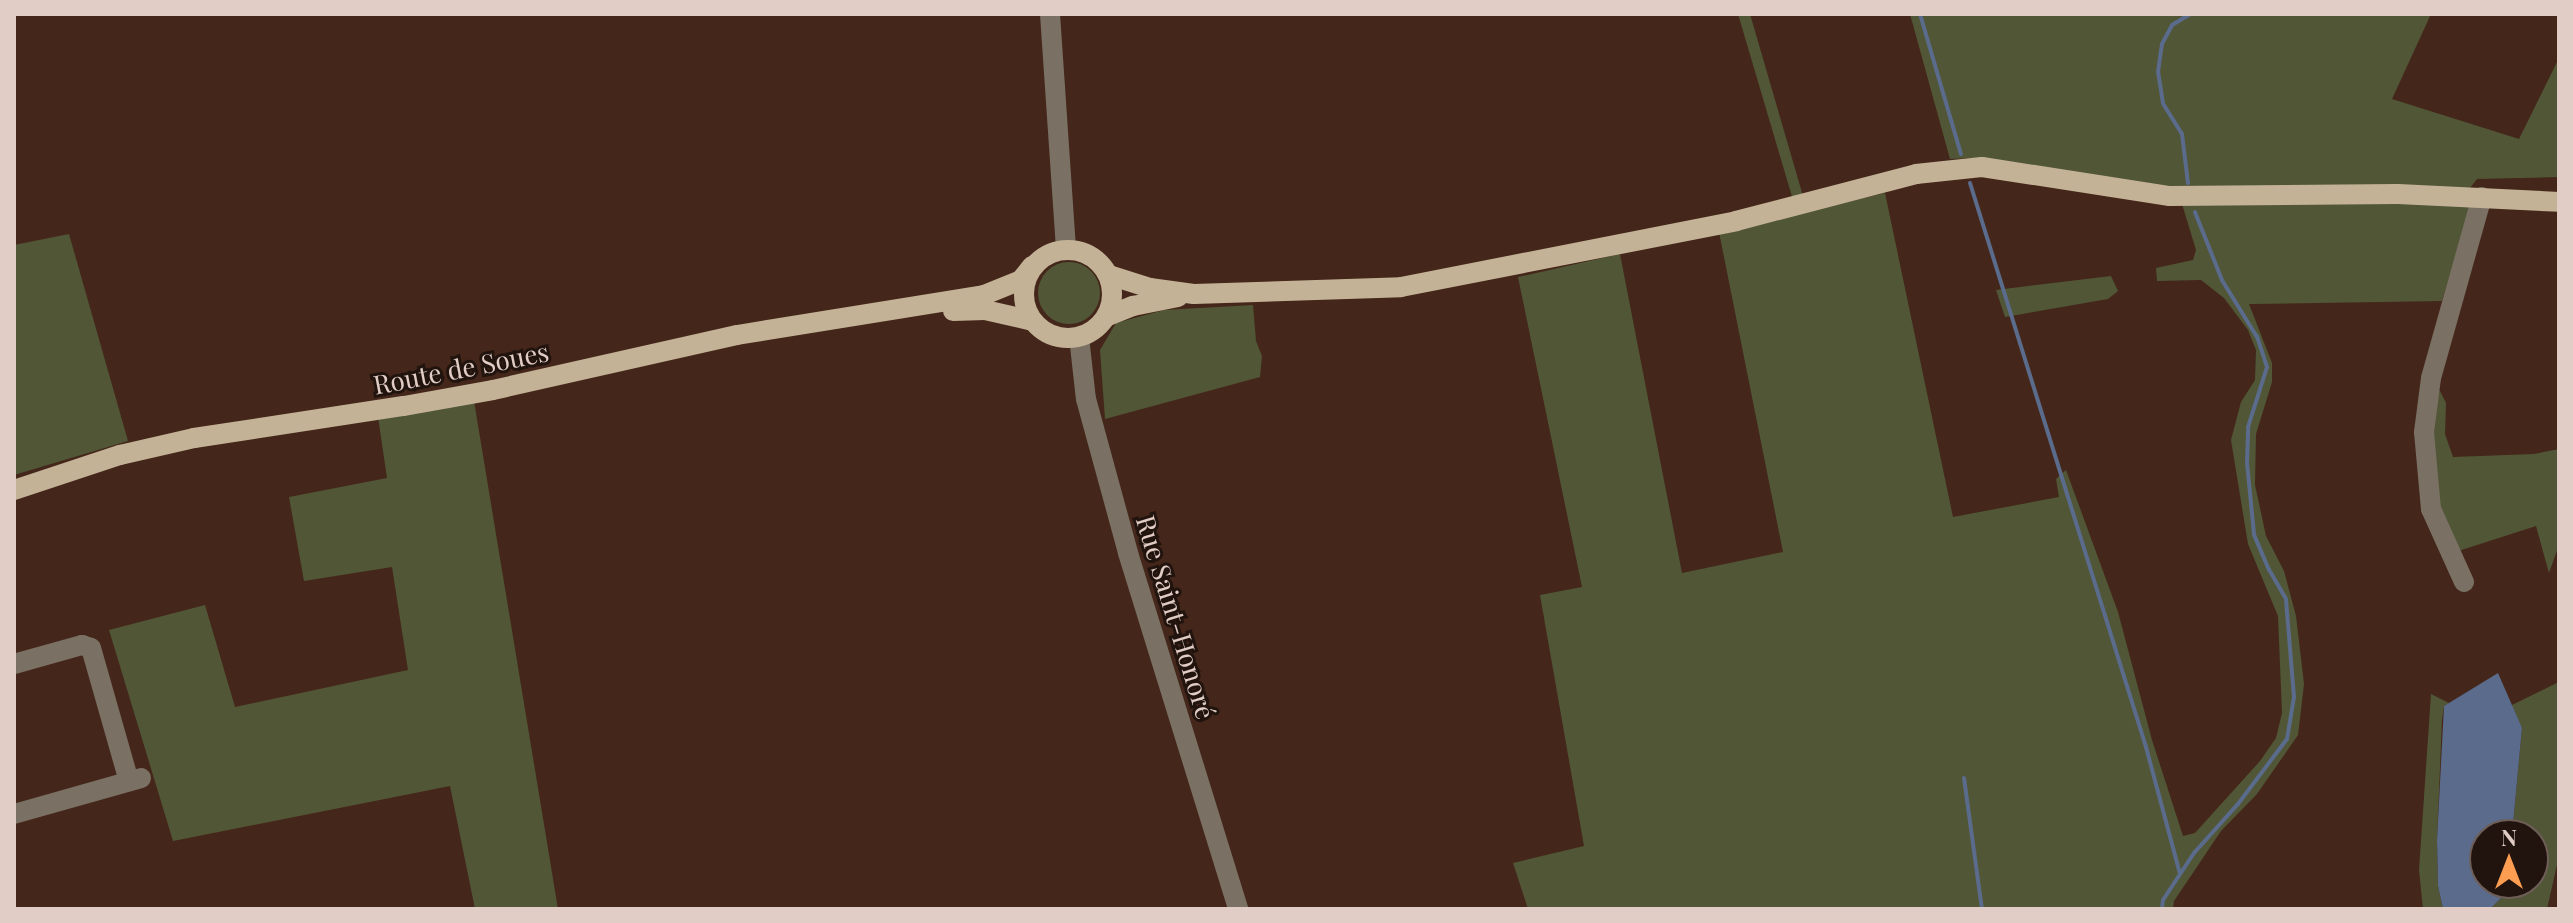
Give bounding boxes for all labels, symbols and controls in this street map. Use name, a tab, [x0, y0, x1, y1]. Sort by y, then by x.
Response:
street label: Route de Soues	[371, 336, 551, 400]
street label: Rue Saint-Honoré	[1130, 511, 1222, 723]
north arrow	[2469, 819, 2549, 899]
text: N	[2501, 822, 2517, 852]

